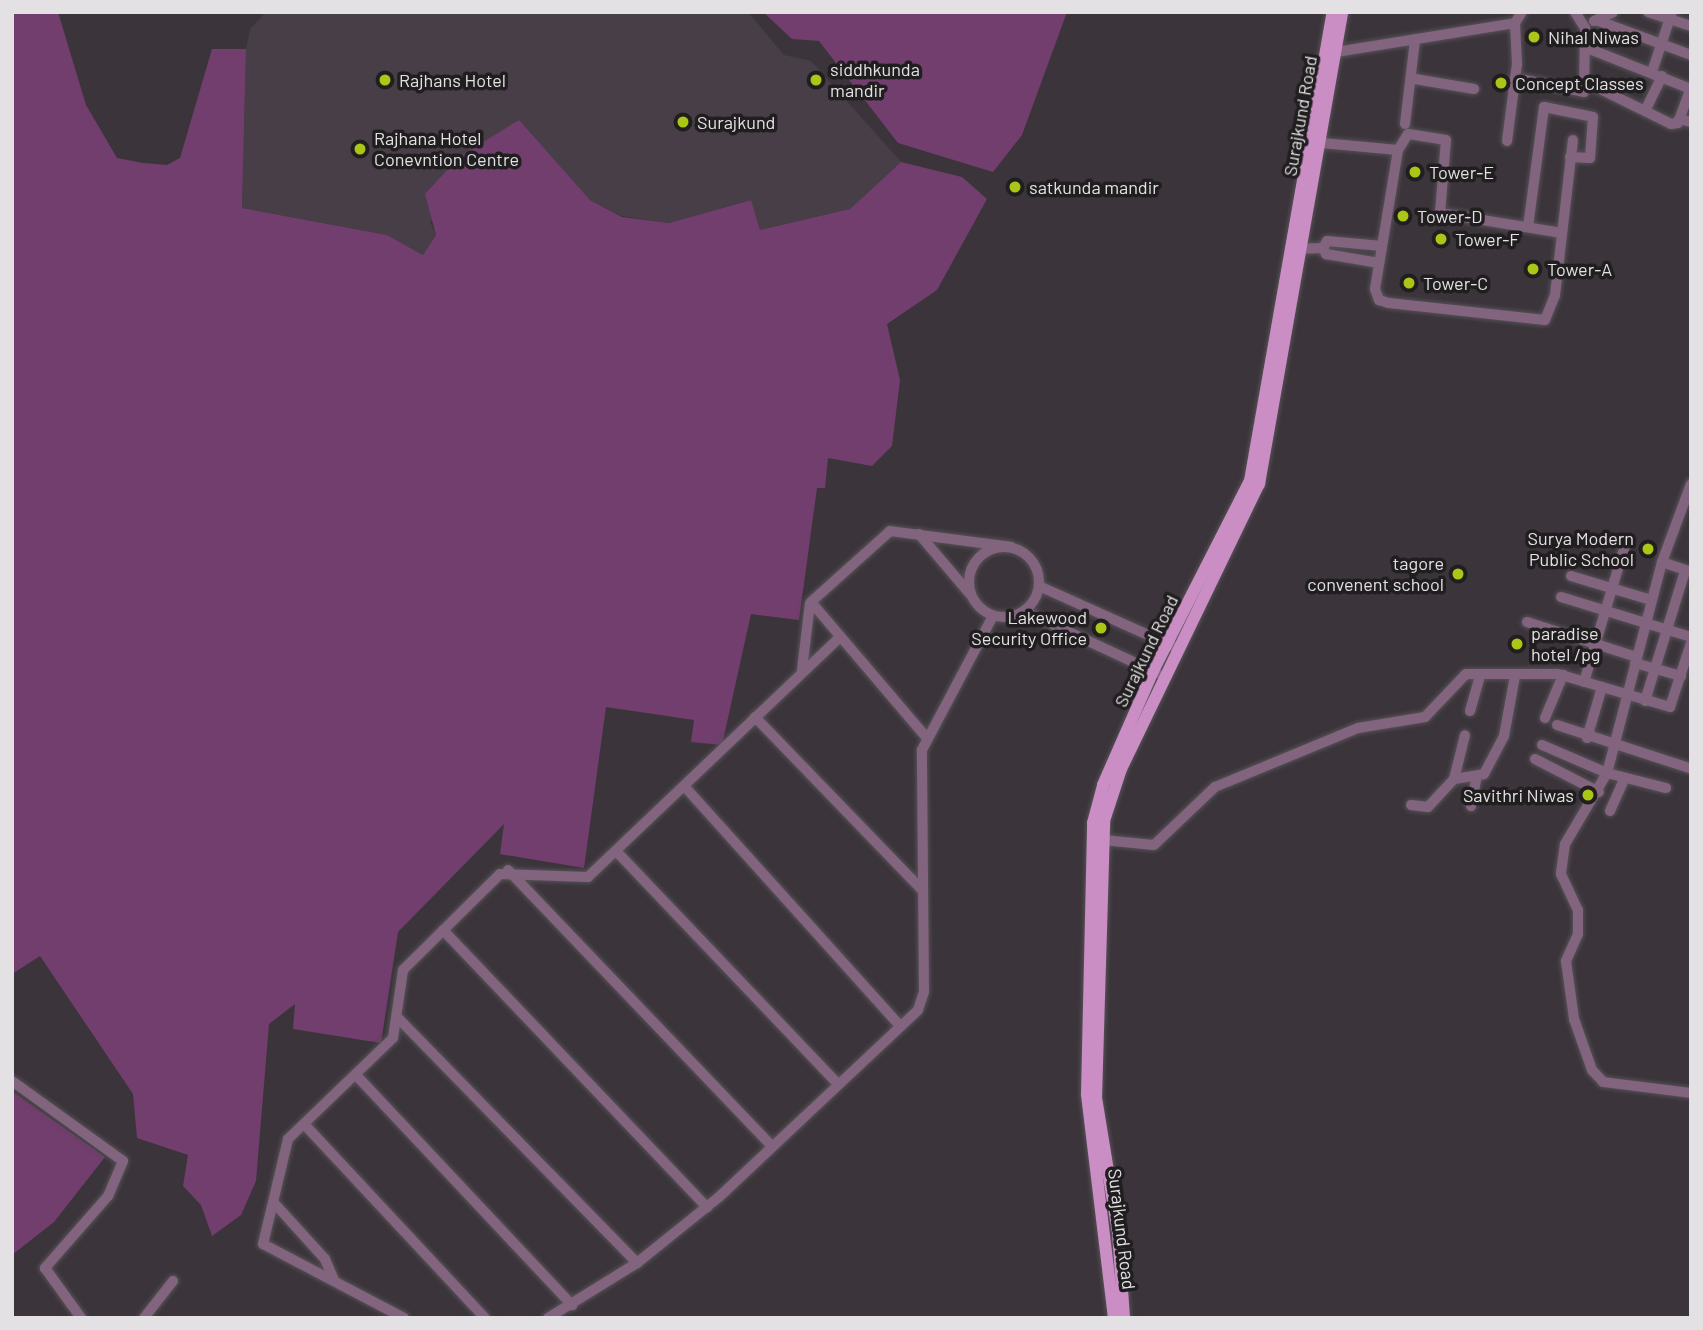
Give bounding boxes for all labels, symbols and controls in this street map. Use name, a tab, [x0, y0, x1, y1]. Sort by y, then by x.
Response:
place label: Nihal Niwas	[1548, 26, 1639, 48]
marker: Nihal Niwas	[1526, 29, 1542, 45]
street label: Surajkund Road	[1279, 54, 1321, 178]
place label: siddhkunda mandir	[830, 59, 920, 102]
place label: Rajhans Hotel	[399, 69, 506, 91]
marker: Rajhans Hotel	[377, 72, 393, 88]
marker: siddhkunda mandir	[808, 72, 824, 88]
place label: Concept Classes	[1515, 72, 1644, 94]
marker: Concept Classes	[1493, 75, 1509, 91]
place label: Surajkund	[697, 111, 775, 133]
marker: Surajkund	[675, 114, 691, 130]
place label: Rajhana Hotel Conevntion Centre	[374, 128, 519, 170]
marker: Rajhana Hotel Conevntion Centre	[352, 141, 368, 157]
place label: Tower-E	[1429, 161, 1494, 183]
marker: Tower-E	[1407, 164, 1423, 180]
place label: satkunda mandir	[1029, 176, 1159, 198]
marker: satkunda mandir	[1007, 179, 1023, 195]
place label: Tower-D	[1417, 205, 1482, 227]
marker: Tower-D	[1395, 208, 1411, 224]
place label: Tower-F	[1455, 228, 1519, 250]
marker: Tower-F	[1433, 231, 1449, 247]
place label: Tower-A	[1547, 258, 1612, 280]
marker: Tower-A	[1525, 261, 1541, 277]
place label: Tower-C	[1423, 272, 1488, 294]
marker: Tower-C	[1401, 275, 1417, 291]
place label: Surya Modern Public School	[1528, 528, 1634, 570]
marker: Surya Modern Public School	[1640, 541, 1656, 557]
place label: tagore convenent school	[1307, 553, 1444, 596]
marker: tagore convenent school	[1450, 566, 1466, 582]
street label: Surajkund Road	[1110, 592, 1182, 710]
place label: Lakewood Security Office	[971, 607, 1087, 650]
marker: Lakewood Security Office	[1093, 620, 1109, 636]
place label: paradise hotel /pg	[1531, 623, 1600, 666]
marker: paradise hotel /pg	[1509, 636, 1525, 652]
place label: Savithri Niwas	[1463, 784, 1574, 806]
marker: Savithri Niwas	[1580, 787, 1596, 803]
street label: Surajkund Road	[1104, 1167, 1140, 1291]

